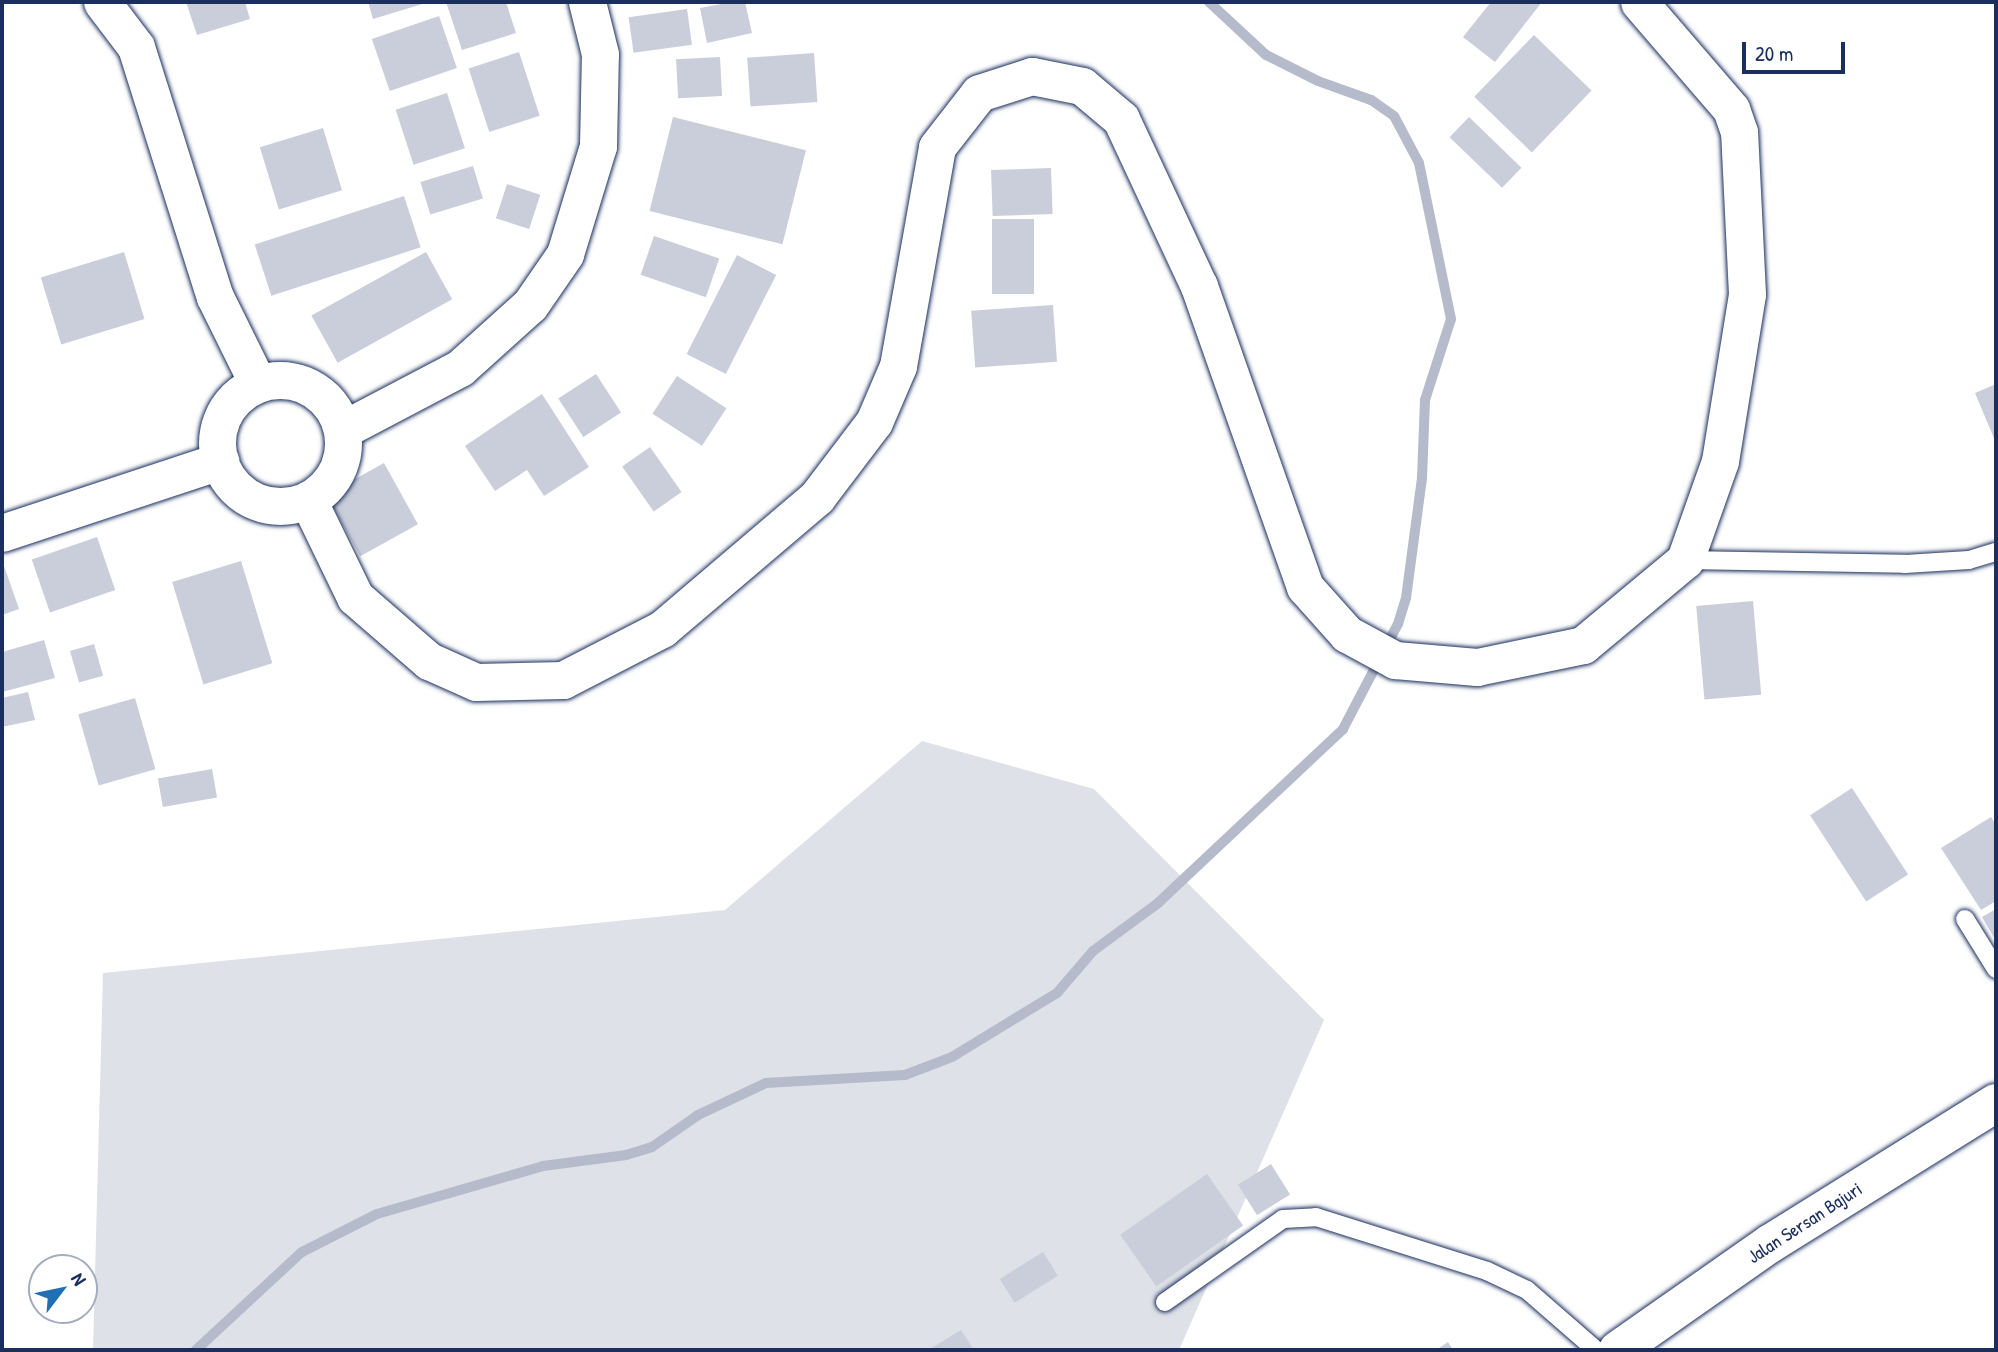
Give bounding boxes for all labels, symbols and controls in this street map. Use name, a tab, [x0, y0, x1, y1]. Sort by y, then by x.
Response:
scale bar	[1746, 28, 1849, 72]
text: 20 m	[1755, 39, 1793, 68]
street label: Jalan Sersan Bajuri	[1743, 1178, 1867, 1268]
north arrow	[28, 1254, 98, 1324]
text: N	[65, 1268, 93, 1290]

